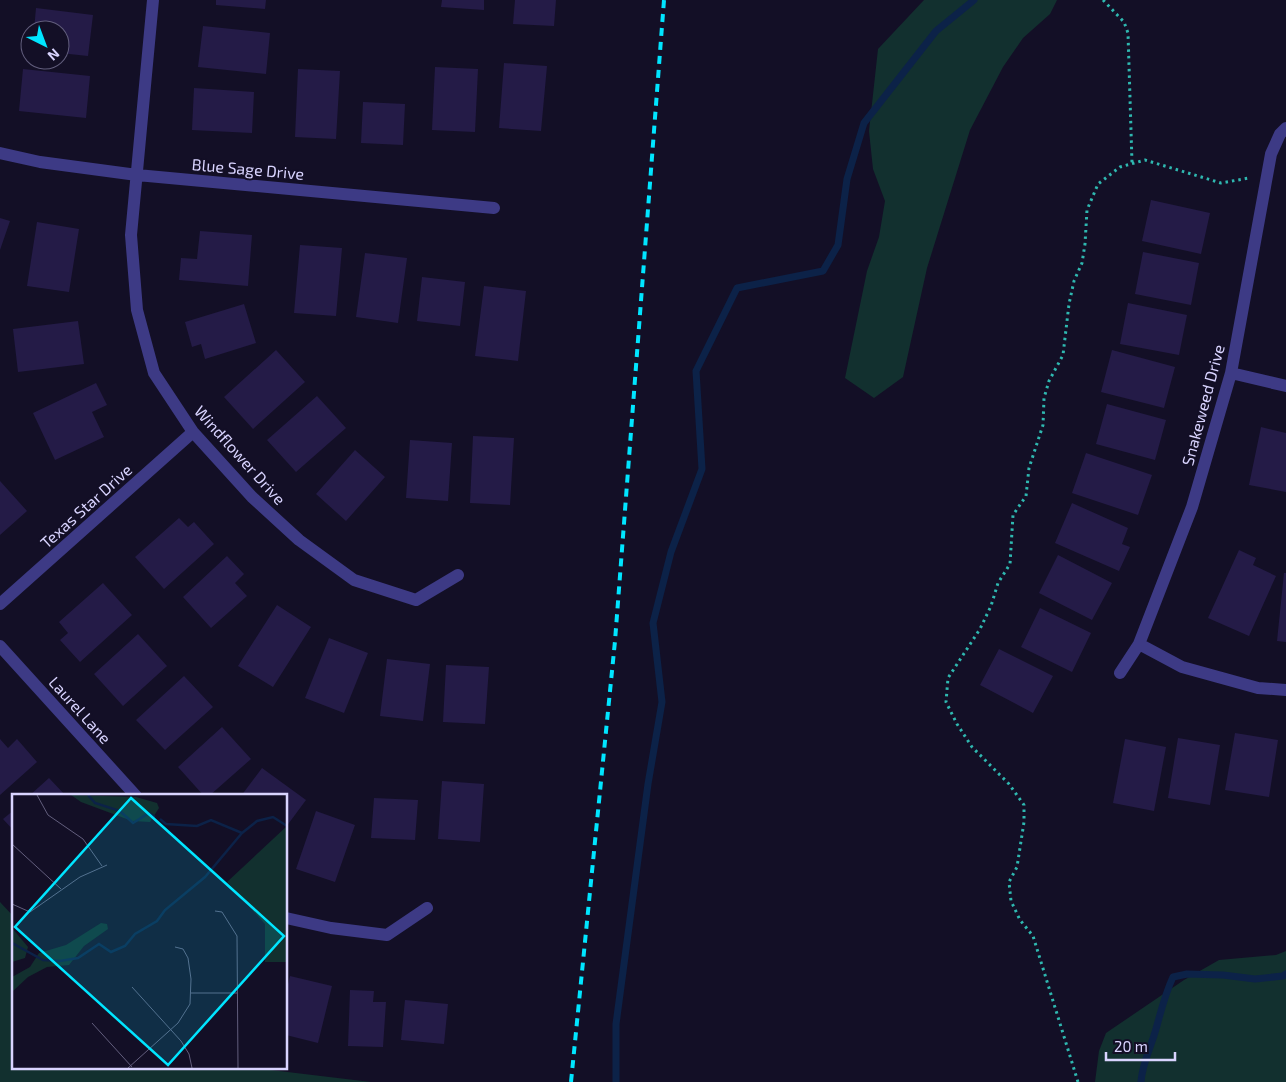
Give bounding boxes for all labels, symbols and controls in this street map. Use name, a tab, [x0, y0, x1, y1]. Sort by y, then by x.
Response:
north arrow	[20, 20, 70, 70]
text: N	[45, 45, 63, 65]
street label: Blue Sage Drive	[191, 154, 305, 183]
street label: Snakeweed Drive	[1177, 342, 1228, 468]
street label: Windflower Drive	[191, 401, 290, 508]
street label: Texas Star Drive	[36, 460, 135, 552]
street label: Laurel Lane	[45, 672, 115, 747]
inset map	[12, 794, 288, 1070]
scale bar	[1106, 1030, 1175, 1062]
text: 20 m	[1114, 1037, 1148, 1055]

